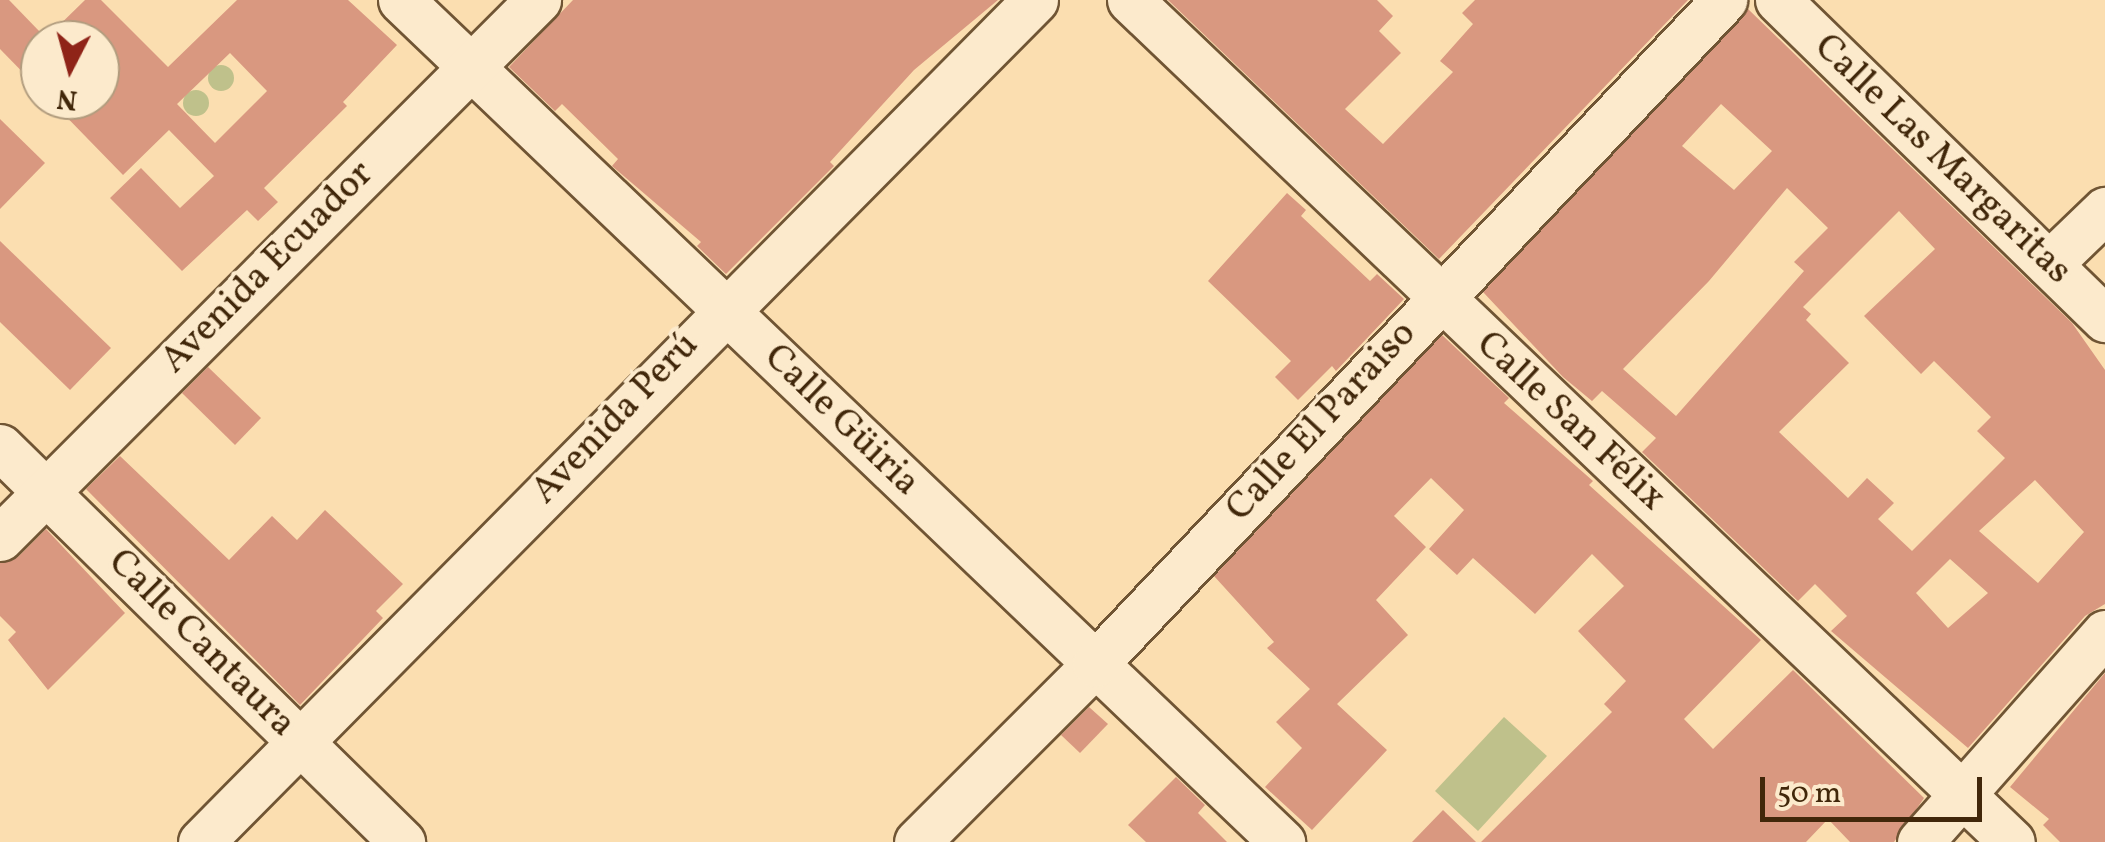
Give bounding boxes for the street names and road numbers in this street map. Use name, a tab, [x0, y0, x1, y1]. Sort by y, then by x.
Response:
street label: Calle Las Margaritas	[1804, 25, 2080, 295]
street label: Avenida Ecuador	[152, 152, 384, 384]
street label: Calle El Paraiso	[1217, 312, 1427, 532]
street label: Calle San Félix	[1466, 323, 1674, 521]
street label: Avenida Perú	[523, 324, 709, 514]
street label: Calle Güiria	[754, 335, 928, 507]
street label: Calle Cantaura	[98, 541, 304, 747]

